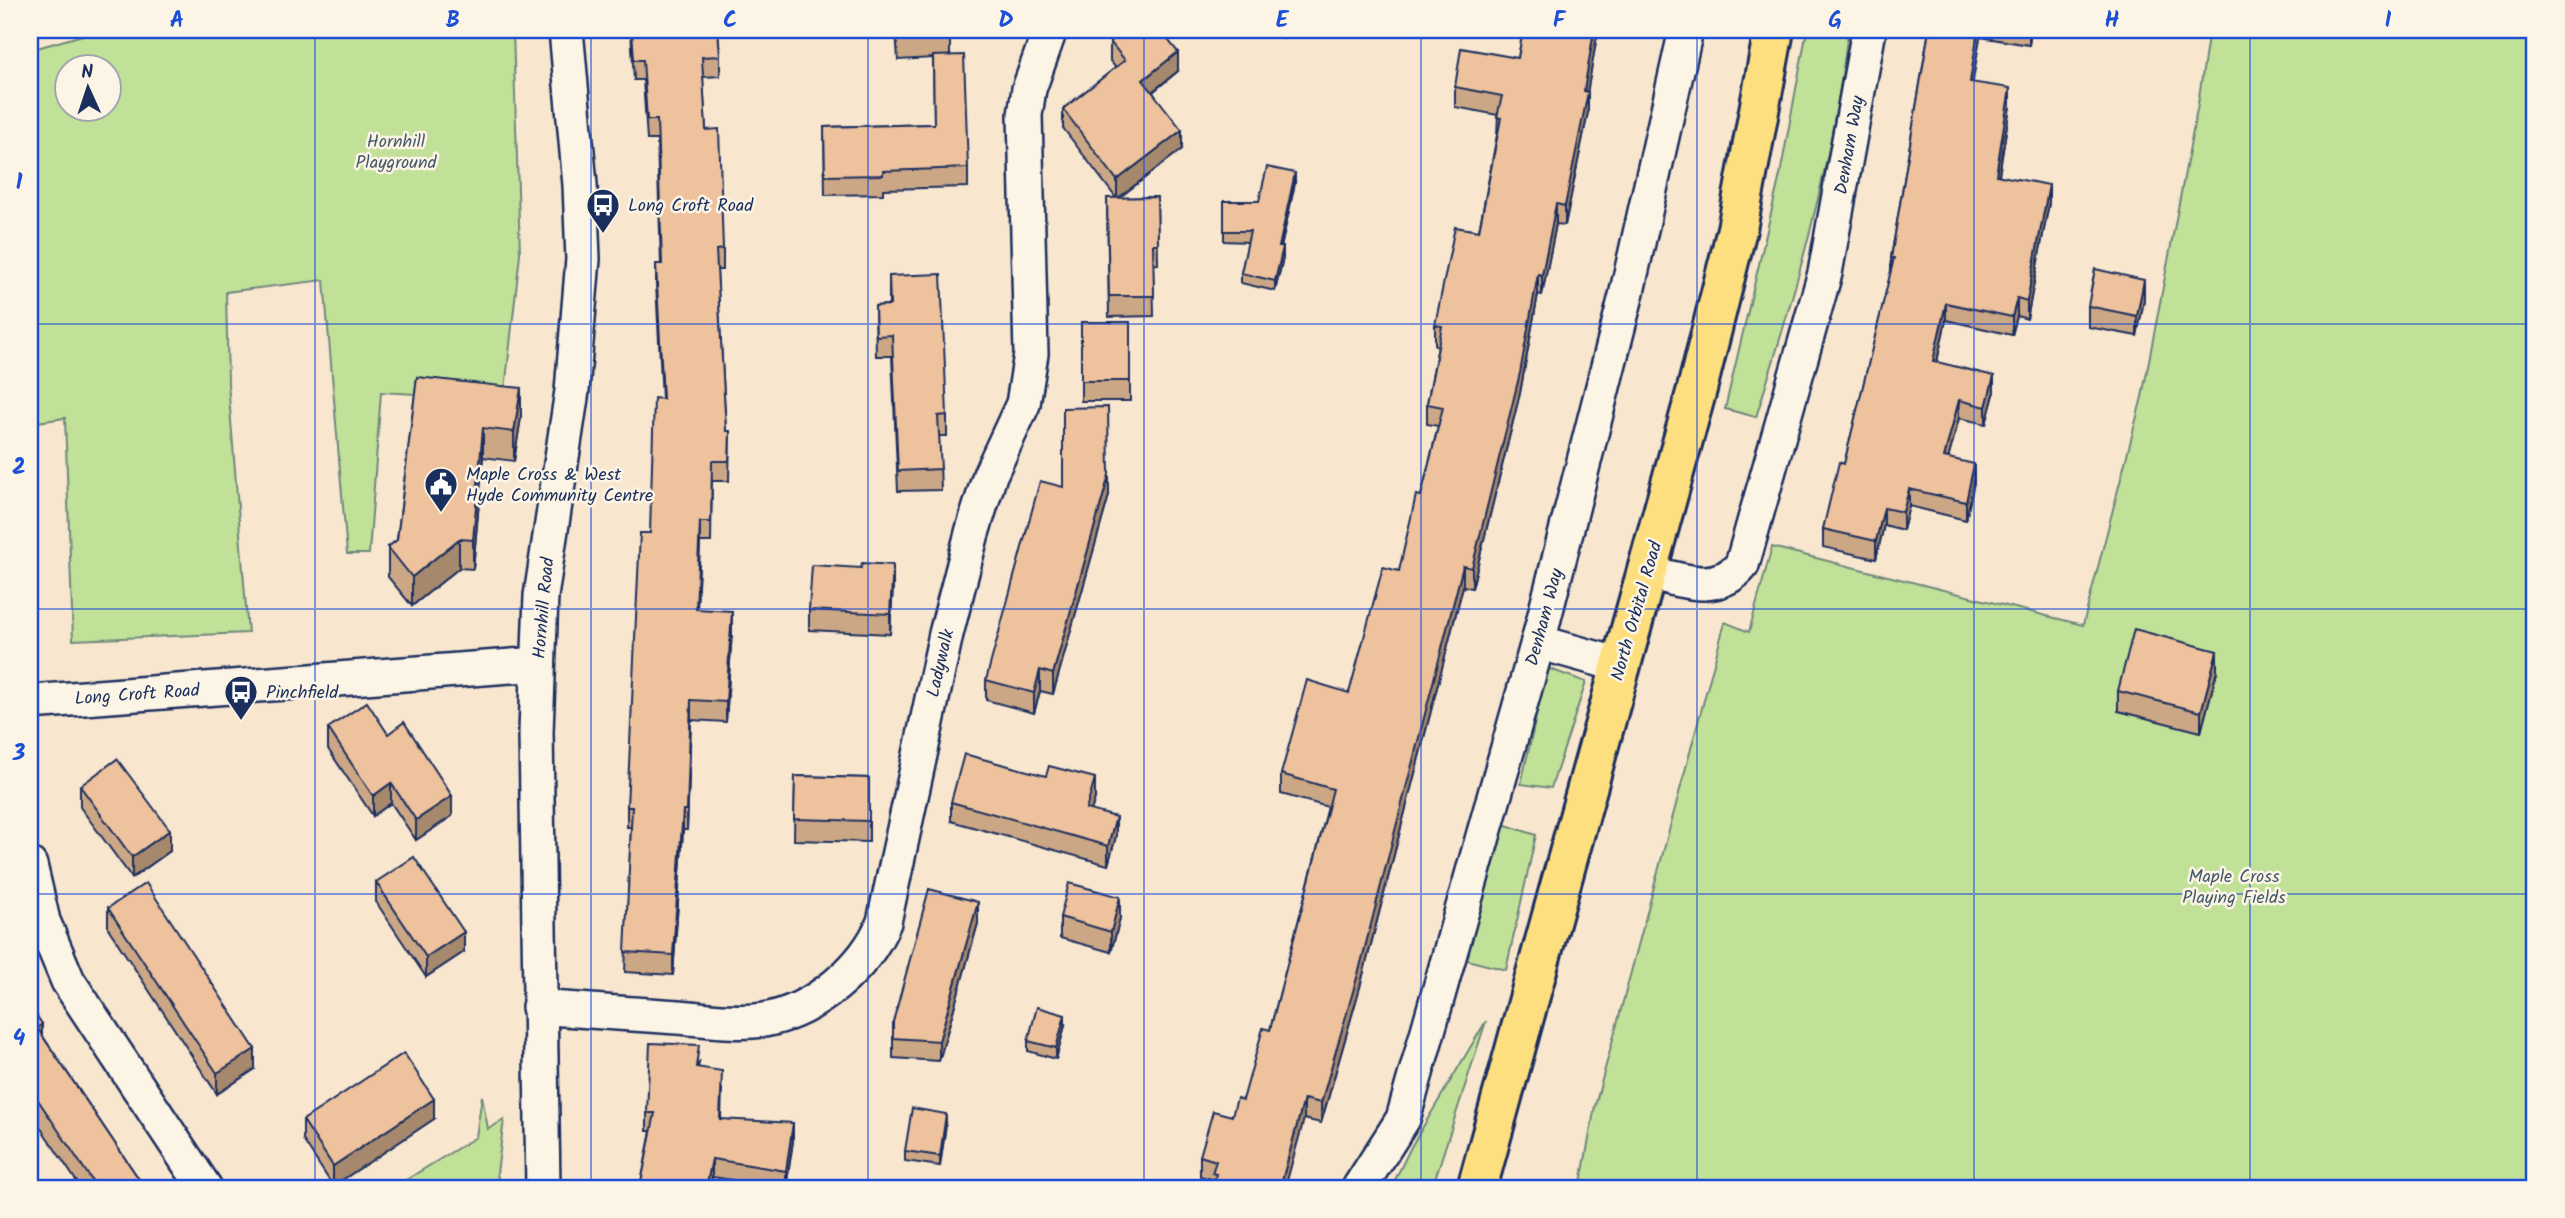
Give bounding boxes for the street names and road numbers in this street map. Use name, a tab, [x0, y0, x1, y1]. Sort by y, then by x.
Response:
street label: Denham Way	[1828, 93, 1874, 197]
street label: North Orbital Road	[1604, 537, 1672, 685]
street label: Hornhill Road	[526, 555, 563, 660]
street label: Denham Way	[1519, 565, 1573, 669]
street label: Ladywalk	[920, 626, 963, 700]
street label: Long Croft Road	[74, 677, 202, 714]

